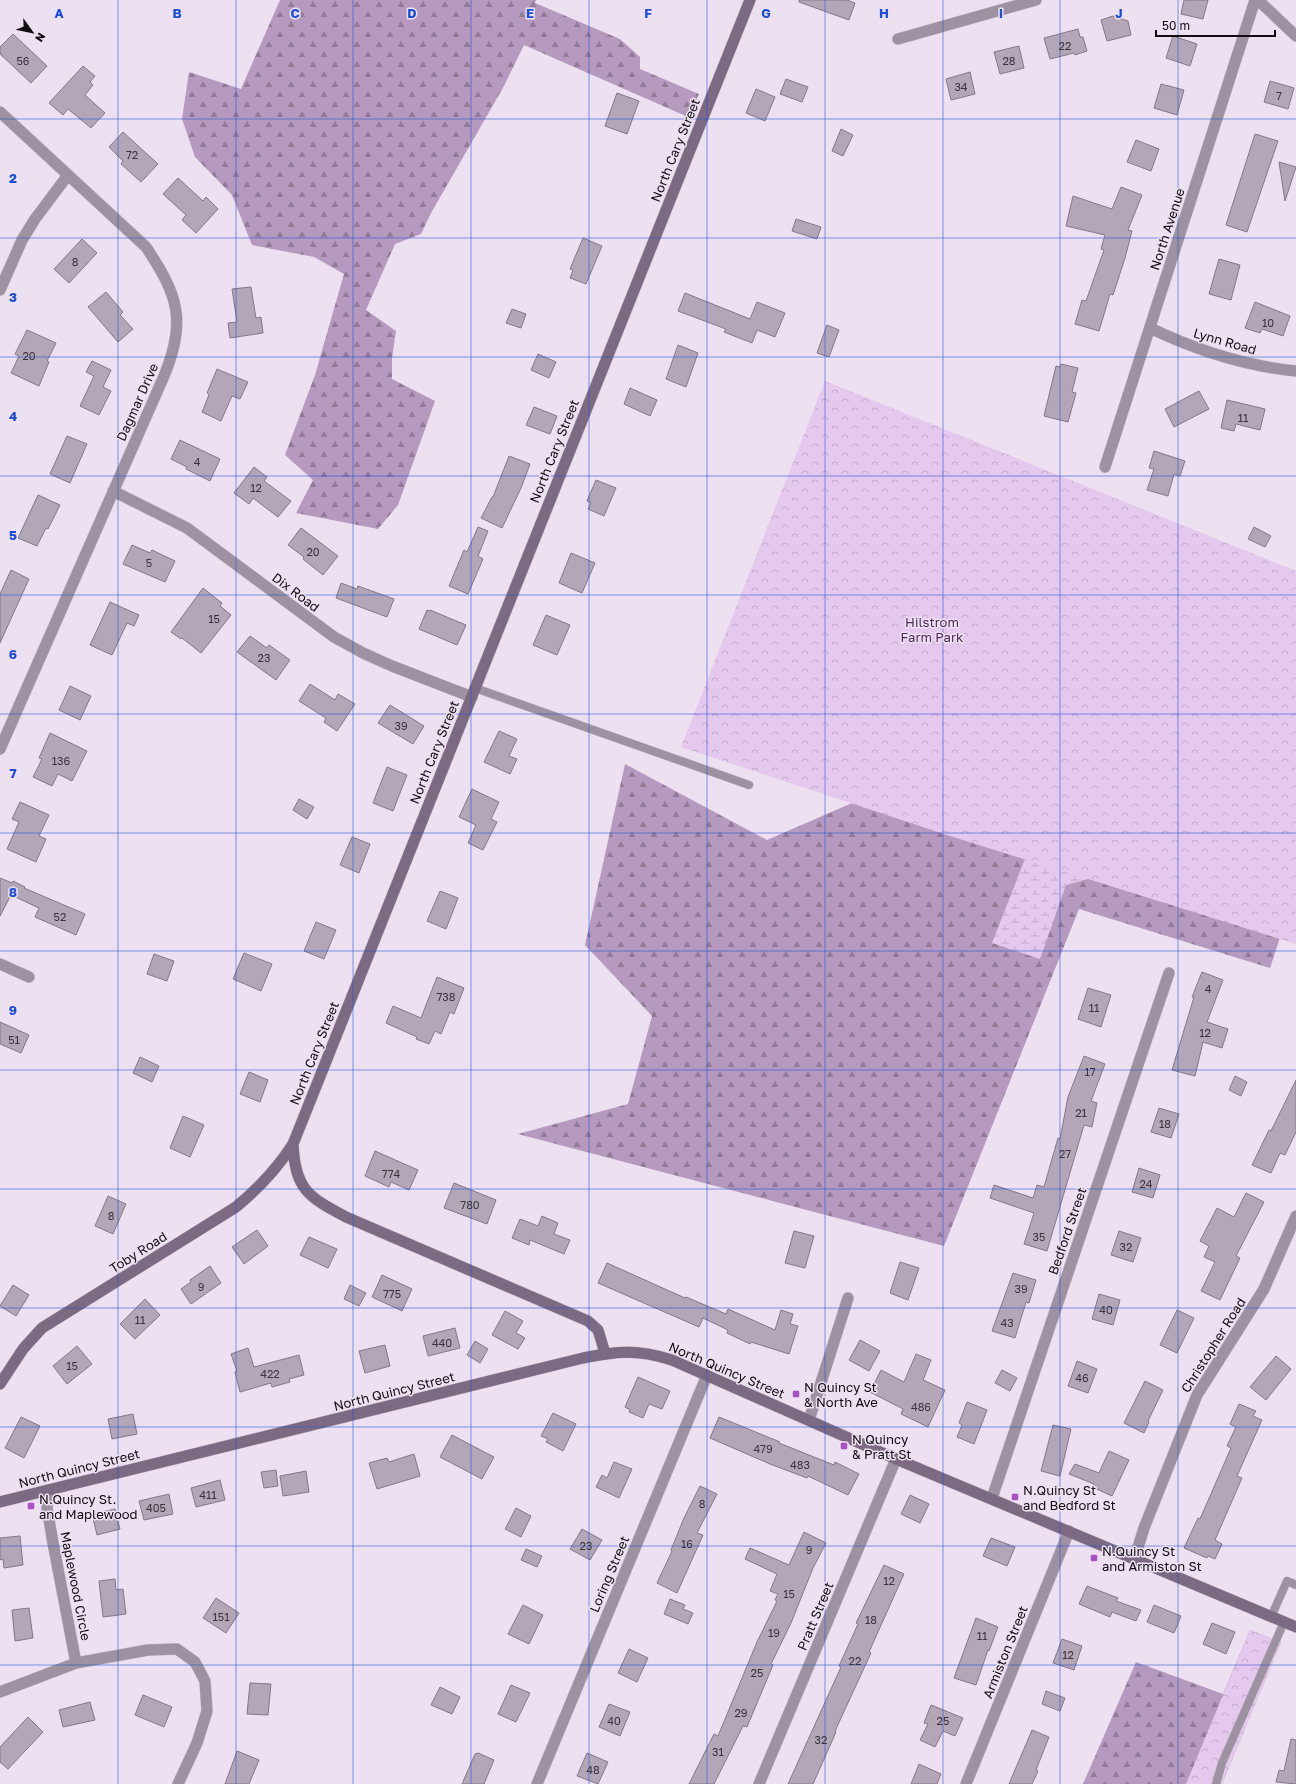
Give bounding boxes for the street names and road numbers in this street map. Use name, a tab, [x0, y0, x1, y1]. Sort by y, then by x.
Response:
street label: North Cary Street	[647, 96, 703, 204]
street label: North Avenue	[1146, 186, 1188, 272]
street label: Lynn Road	[1192, 324, 1258, 358]
street label: Dagmar Drive	[113, 360, 161, 444]
street label: North Cary Street	[526, 397, 582, 505]
street label: Dix Road	[269, 569, 323, 615]
street label: North Cary Street	[406, 698, 462, 806]
street label: North Cary Street	[286, 999, 342, 1107]
street label: Bedford Street	[1045, 1185, 1089, 1277]
street label: Toby Road	[106, 1228, 170, 1276]
street label: Christopher Road	[1177, 1295, 1249, 1395]
street label: North Quincy Street	[667, 1338, 787, 1402]
street label: North Quincy Street	[332, 1368, 456, 1414]
street label: North Quincy Street	[17, 1445, 141, 1491]
street label: Maplewood Circle	[58, 1530, 94, 1642]
street label: Loring Street	[586, 1533, 632, 1615]
street label: Pratt Street	[793, 1579, 837, 1653]
street label: Armiston Street	[979, 1603, 1031, 1701]

